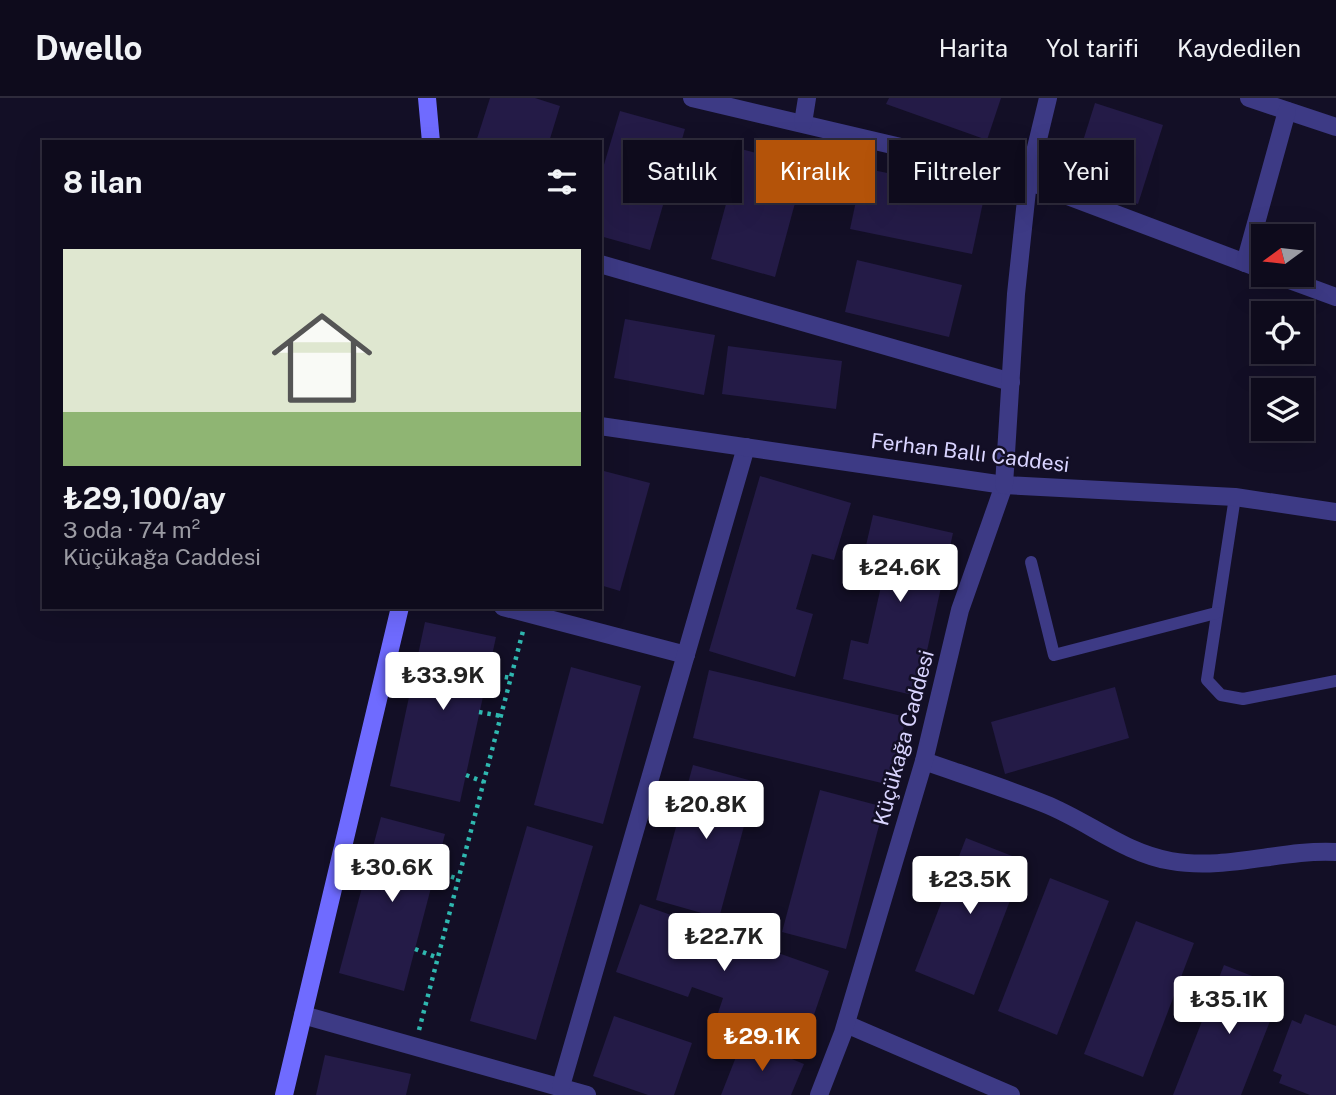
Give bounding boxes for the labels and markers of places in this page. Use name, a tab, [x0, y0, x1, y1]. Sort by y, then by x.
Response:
pin: ₺24.6K	[843, 545, 957, 604]
pin: ₺33.9K	[386, 652, 500, 712]
pin: ₺20.8K	[649, 782, 763, 841]
pin: ₺30.6K	[335, 844, 449, 904]
pin: ₺23.5K	[913, 856, 1027, 916]
pin: ₺22.7K	[667, 914, 781, 973]
pin: ₺35.1K	[1172, 976, 1286, 1036]
pin: ₺29.1K	[705, 1014, 819, 1073]

